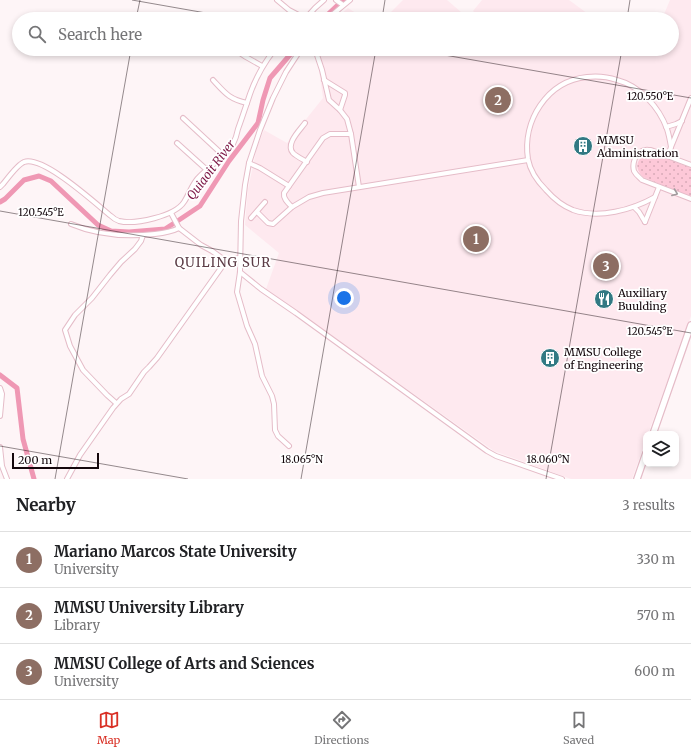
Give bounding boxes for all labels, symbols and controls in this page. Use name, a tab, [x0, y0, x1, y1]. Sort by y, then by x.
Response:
search box	[12, 12, 679, 56]
icon: search	[26, 23, 48, 45]
text: Search here	[58, 25, 142, 44]
pin: 2	[485, 85, 511, 115]
text: 120.550°E	[627, 90, 674, 103]
place label: MMSU Administration	[596, 133, 679, 160]
building icon: MMSU Administration	[572, 135, 594, 157]
water label: Quiaoit River	[183, 136, 239, 203]
one-way arrow	[671, 189, 678, 197]
text: 120.545°E	[18, 206, 64, 219]
pin: 1	[463, 224, 489, 254]
pin: 3	[593, 251, 619, 281]
district label: QUILING SUR	[175, 254, 271, 271]
place label: Auxiliary Buulding	[617, 286, 668, 313]
your location	[334, 288, 354, 308]
restaurant icon: Auxiliary Buulding	[593, 288, 615, 310]
text: 120.545°E	[627, 325, 673, 338]
place label: MMSU College of Engineering	[564, 345, 643, 372]
building icon: MMSU College of Engineering	[539, 347, 561, 369]
map controls	[643, 431, 679, 467]
button: layers	[643, 431, 679, 467]
scale bar	[12, 451, 99, 470]
text: 200 m	[18, 453, 52, 467]
text: 18.065°N	[281, 453, 323, 466]
text: 18.060°N	[526, 453, 570, 466]
text: Nearby	[16, 494, 76, 516]
text: 3 results	[622, 497, 675, 514]
text: Mariano Marcos State University	[54, 542, 297, 561]
text: 1	[26, 551, 32, 568]
text: 330 m	[636, 551, 675, 568]
text: University	[54, 561, 119, 578]
text: MMSU University Library	[54, 598, 244, 617]
text: 2	[25, 607, 33, 624]
text: 570 m	[637, 607, 675, 624]
text: Library	[54, 617, 100, 634]
text: MMSU College of Arts and Sciences	[54, 654, 314, 673]
text: 3	[25, 663, 33, 680]
text: 600 m	[634, 663, 675, 680]
text: University	[54, 673, 119, 690]
tab: Map	[97, 709, 120, 747]
tab: Directions	[314, 709, 369, 747]
tab: Saved	[563, 709, 594, 747]

